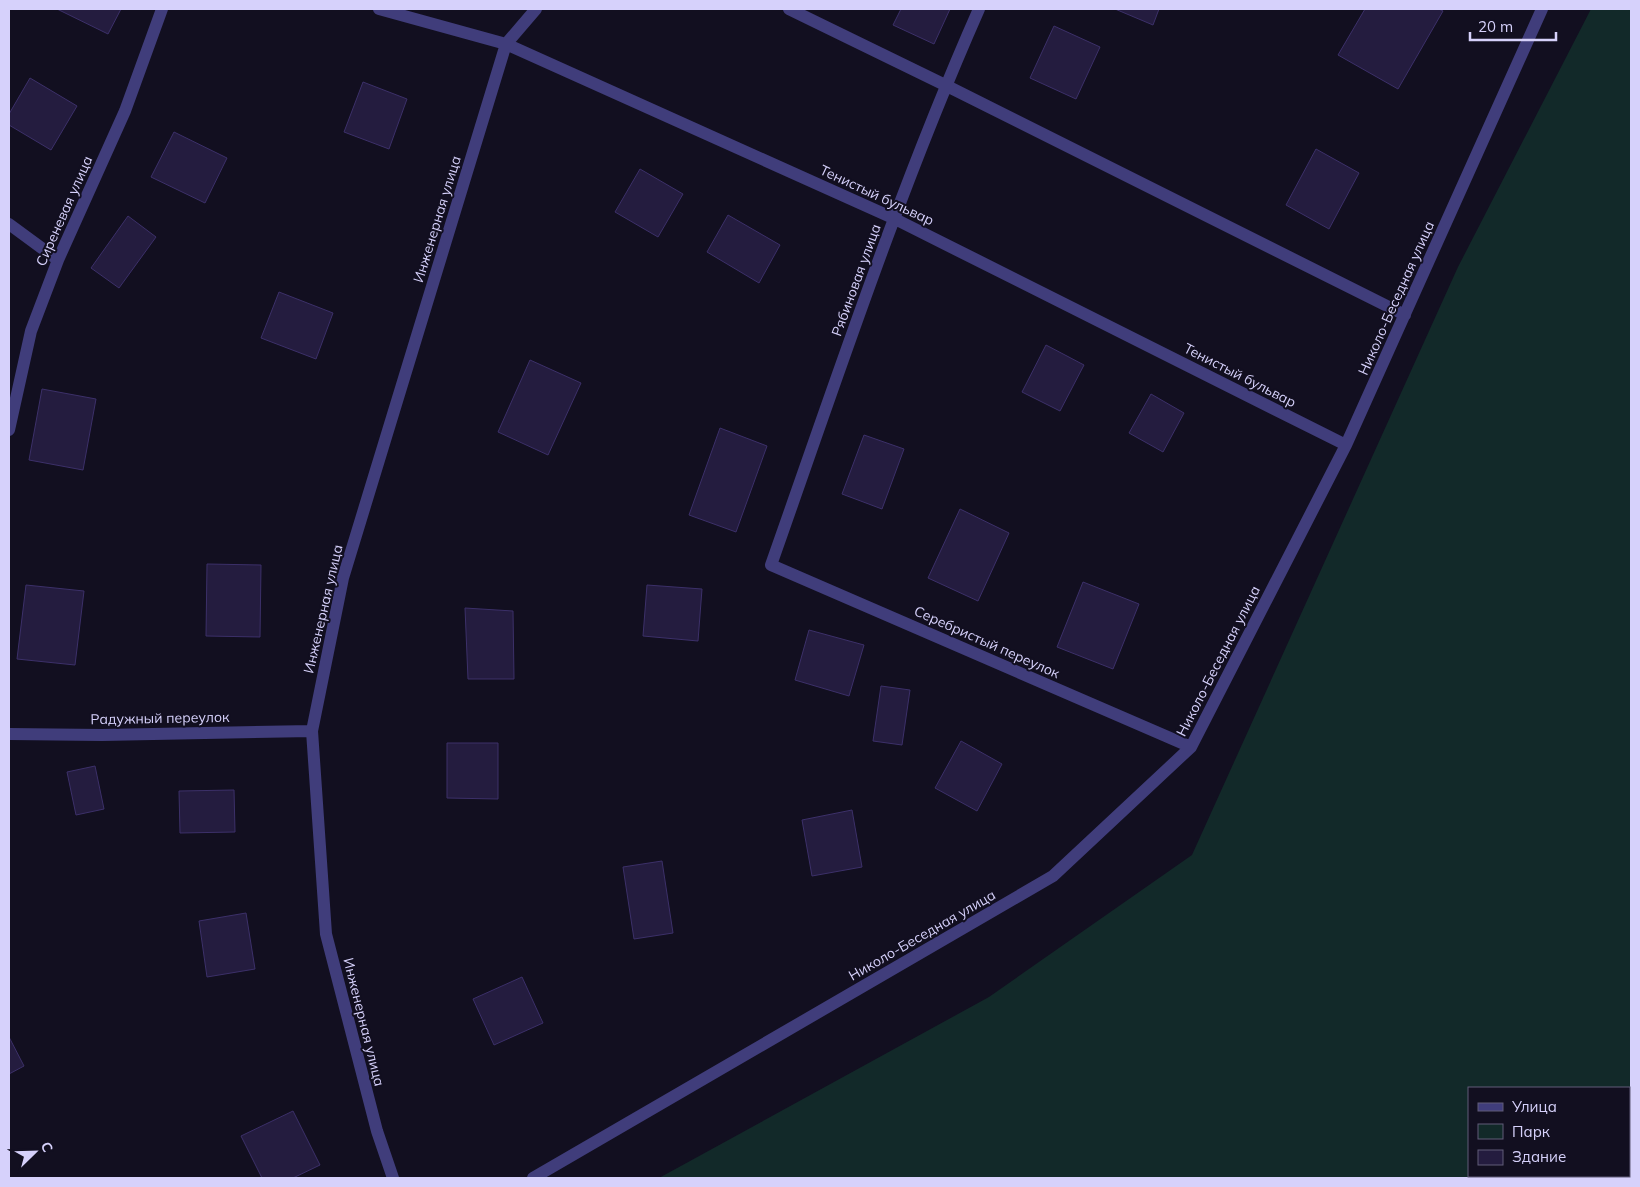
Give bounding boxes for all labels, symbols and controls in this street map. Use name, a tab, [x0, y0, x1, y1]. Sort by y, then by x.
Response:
scale bar	[1470, 10, 1556, 42]
text: 20 m	[1478, 17, 1513, 36]
street label: Сиреневая улица	[32, 153, 96, 269]
street label: Инженерная улица	[409, 153, 465, 285]
street label: Тенистый бульвар	[817, 161, 937, 229]
street label: Николо-Беседная улица	[1354, 218, 1438, 378]
street label: Рябиновая улица	[827, 221, 885, 339]
street label: Тенистый бульвар	[1181, 339, 1299, 411]
street label: Инженерная улица	[299, 543, 347, 675]
street label: Николо-Беседная улица	[1172, 583, 1264, 739]
street label: Серебристый переулок	[911, 602, 1063, 682]
street label: Радужный переулок	[90, 708, 230, 728]
street label: Николо-Беседная улица	[845, 886, 999, 984]
street label: Инженерная улица	[339, 956, 389, 1088]
legend	[1468, 1087, 1630, 1177]
text: Улица	[1511, 1097, 1557, 1116]
text: Парк	[1512, 1122, 1551, 1141]
north arrow	[10, 1127, 60, 1177]
text: С	[37, 1139, 57, 1155]
text: Здание	[1512, 1147, 1566, 1166]

